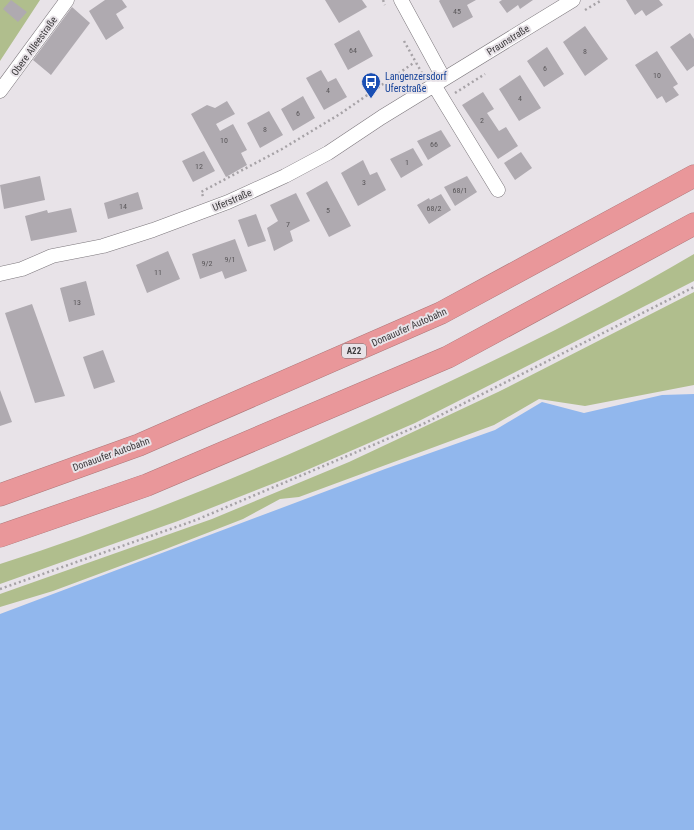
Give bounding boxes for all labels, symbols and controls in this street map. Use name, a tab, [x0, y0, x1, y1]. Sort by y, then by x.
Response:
house number: 45	[453, 7, 461, 16]
street label: Obere Alleestraße	[9, 14, 59, 78]
street label: Praunstraße	[485, 22, 531, 57]
house number: 64	[349, 46, 357, 55]
house number: 8	[583, 47, 587, 56]
house number: 6	[543, 64, 547, 73]
bus stop icon: Langenzersdorf Uferstraße	[360, 71, 382, 99]
place label: Langenzersdorf Uferstraße	[385, 71, 448, 94]
house number: 10	[653, 71, 661, 80]
house number: 4	[326, 86, 330, 95]
house number: 4	[518, 94, 522, 103]
house number: 6	[296, 109, 300, 118]
house number: 2	[480, 116, 484, 125]
house number: 8	[263, 125, 267, 134]
house number: 10	[220, 136, 228, 145]
house number: 66	[430, 140, 438, 149]
house number: 1	[405, 158, 409, 167]
house number: 12	[195, 162, 203, 171]
house number: 3	[362, 178, 366, 187]
house number: 68/1	[453, 186, 467, 195]
street label: Uferstraße	[211, 187, 254, 213]
house number: 14	[119, 202, 127, 211]
house number: 68/2	[427, 204, 441, 213]
house number: 5	[326, 206, 330, 215]
house number: 7	[286, 220, 290, 229]
house number: 9/1	[225, 255, 235, 264]
house number: 9/2	[202, 259, 212, 268]
house number: 11	[154, 268, 162, 277]
house number: 13	[73, 298, 81, 307]
street label: Donauufer Autobahn	[370, 305, 448, 348]
road number: A22	[342, 344, 366, 358]
street label: Donauufer Autobahn	[71, 435, 151, 473]

